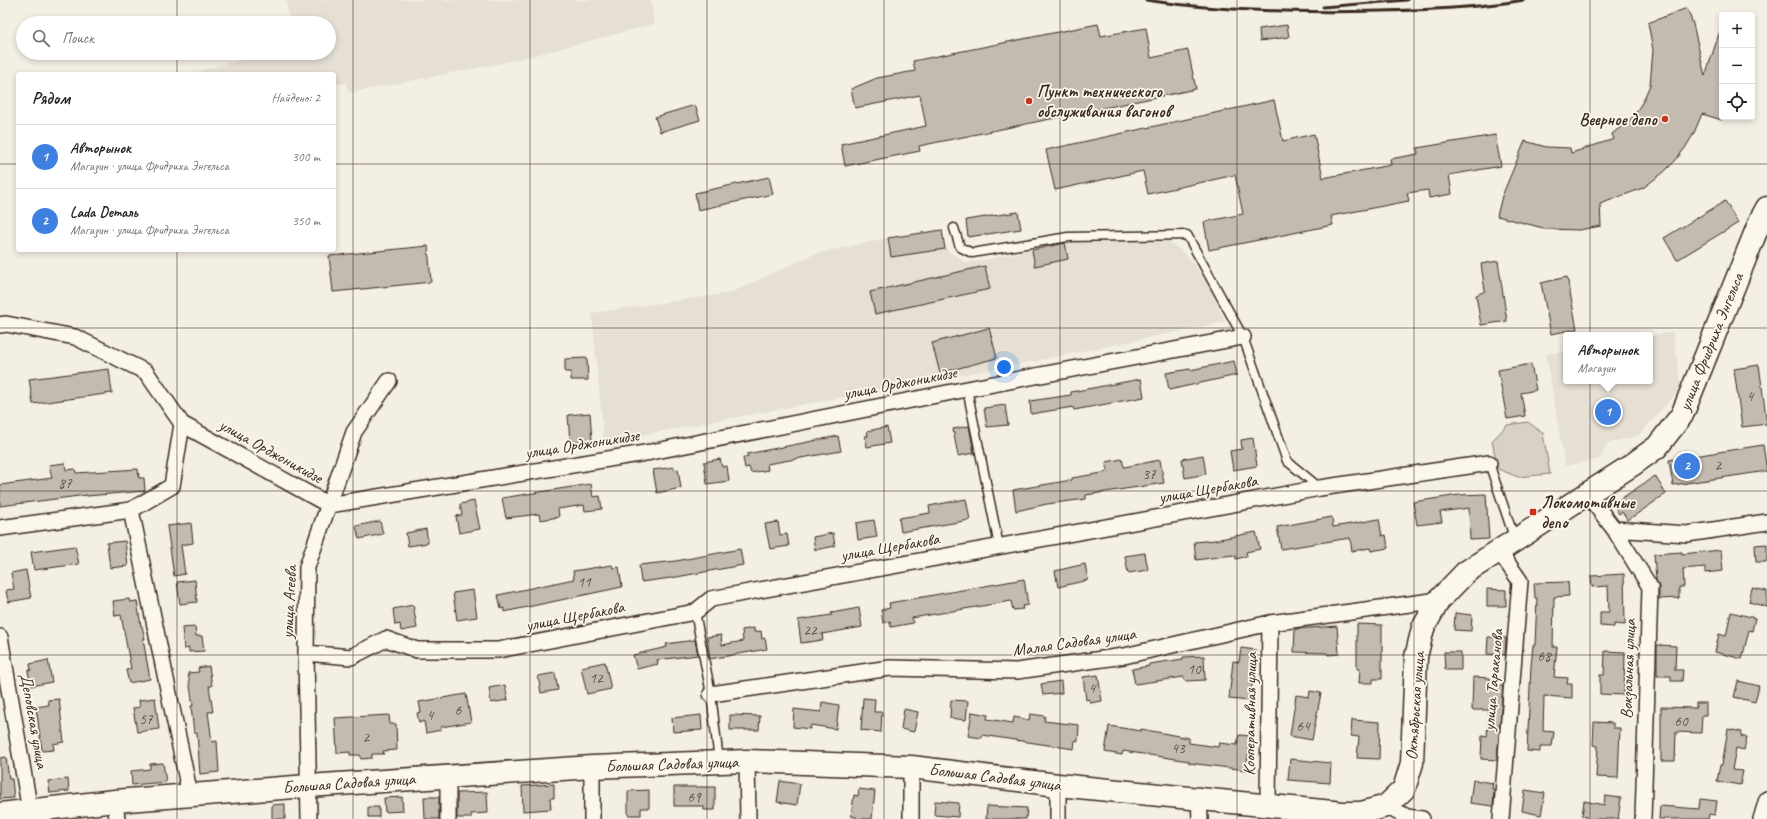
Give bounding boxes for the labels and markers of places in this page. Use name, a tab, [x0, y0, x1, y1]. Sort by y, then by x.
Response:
place label: Пункт технического обслуживания вагонов	[1037, 81, 1175, 122]
marker: Пункт технического обслуживания вагонов	[1024, 96, 1034, 106]
place label: Веерное депо	[1579, 109, 1658, 130]
marker: Веерное депо	[1660, 114, 1670, 124]
pin: 1	[1595, 397, 1621, 427]
pin: 2	[1674, 451, 1700, 481]
place label: Локомотивные депо	[1541, 492, 1637, 533]
marker: Локомотивные депо	[1528, 507, 1538, 517]

